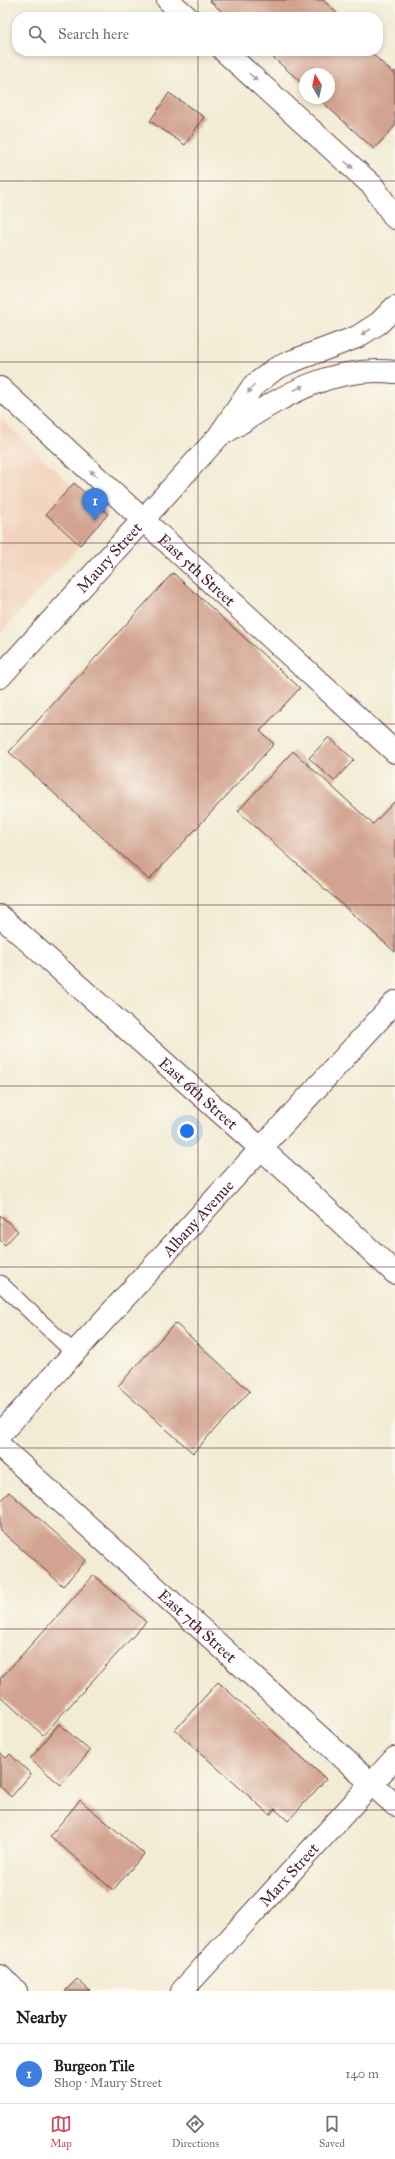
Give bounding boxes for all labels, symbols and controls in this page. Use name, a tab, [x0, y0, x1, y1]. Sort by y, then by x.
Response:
search box	[12, 12, 383, 56]
icon: search	[26, 23, 48, 45]
text: Search here	[58, 25, 129, 43]
north arrow	[299, 68, 335, 104]
one-way arrow	[248, 73, 258, 82]
one-way arrow	[345, 160, 354, 169]
one-way arrow	[360, 329, 372, 336]
one-way arrow	[246, 384, 255, 395]
one-way arrow	[294, 385, 306, 391]
one-way arrow	[89, 469, 99, 478]
pin: 1	[82, 488, 108, 521]
street label: Maury Street	[72, 518, 146, 596]
street label: East 5th Street	[154, 529, 240, 610]
street label: East 6th Street	[155, 1053, 242, 1133]
your location	[177, 1121, 197, 1141]
street label: Albany Avenue	[157, 1175, 238, 1261]
street label: East 7th Street	[154, 1585, 241, 1666]
street label: Marx Street	[255, 1838, 323, 1910]
text: Nearby	[16, 2007, 67, 2028]
text: Burgeon Tile	[54, 2057, 134, 2075]
text: 1	[26, 2066, 32, 2082]
text: 140 m	[345, 2066, 379, 2082]
text: Shop · Maury Street	[54, 2075, 162, 2091]
tab: Map	[50, 2113, 72, 2150]
tab: Directions	[172, 2113, 219, 2150]
tab: Saved	[319, 2113, 345, 2150]

